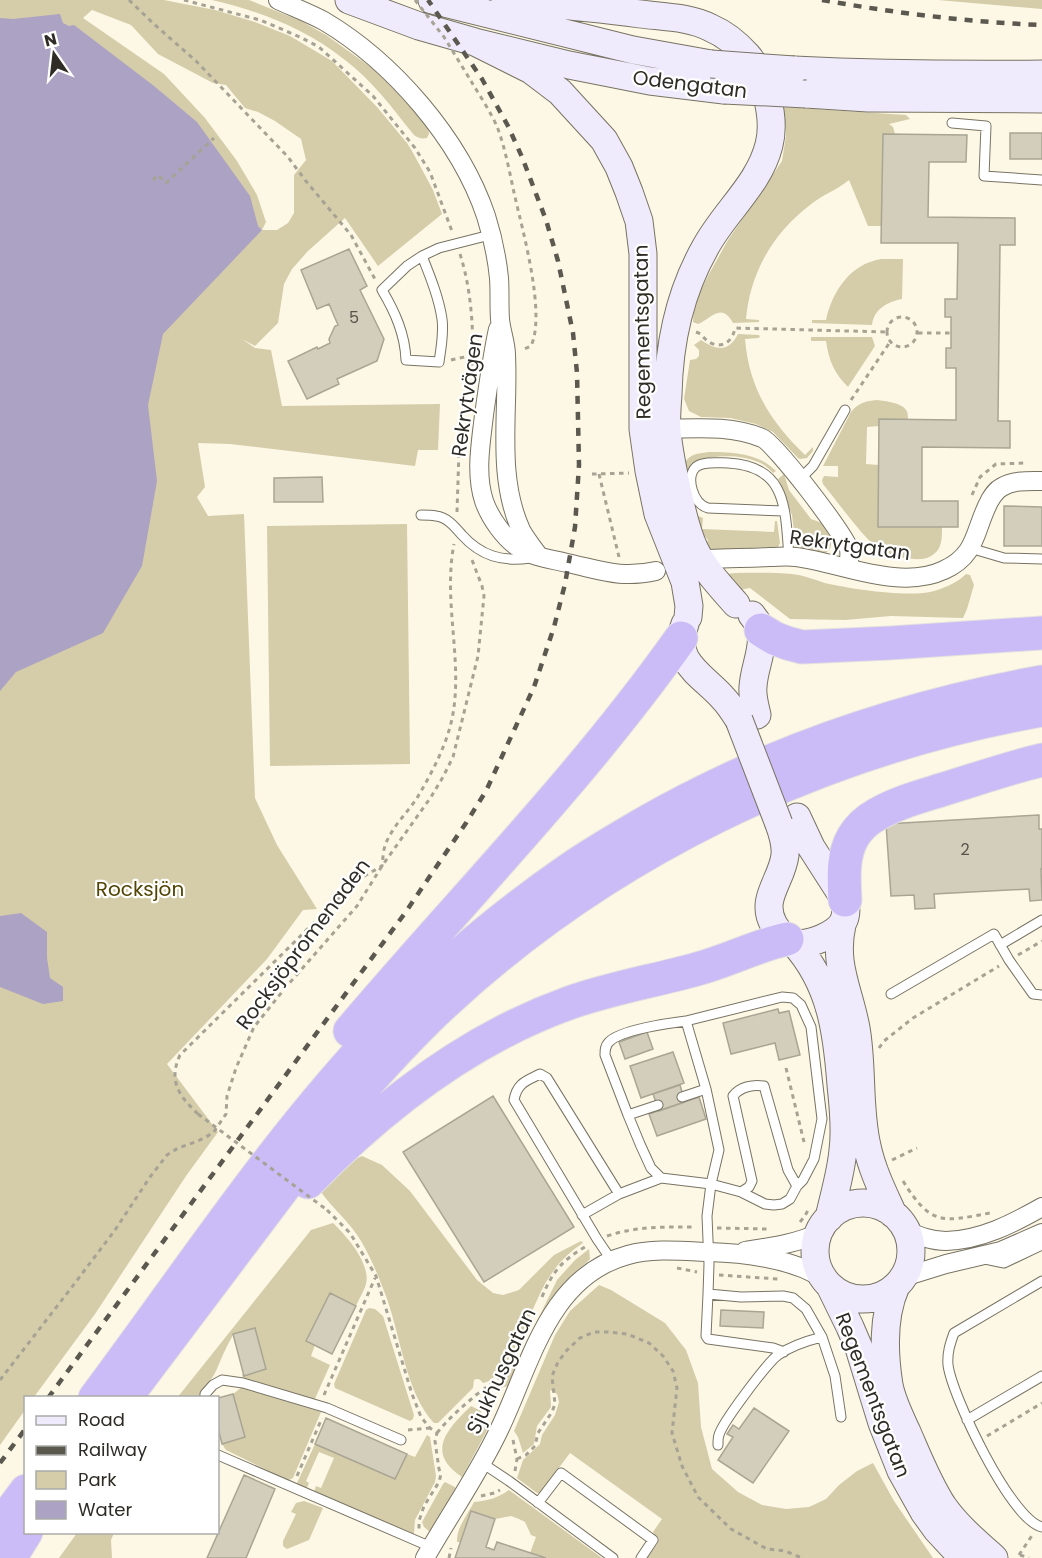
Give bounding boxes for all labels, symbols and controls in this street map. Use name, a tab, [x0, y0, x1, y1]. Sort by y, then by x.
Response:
north arrow	[24, 24, 84, 84]
text: N	[42, 27, 59, 53]
street label: Odengatan	[631, 63, 749, 105]
street label: Regementsgatan	[626, 244, 658, 420]
house number: 5	[349, 306, 359, 329]
street label: Rekrytvägen	[444, 331, 490, 459]
street label: Rekrytgatan	[788, 523, 912, 567]
house number: 2	[960, 838, 970, 861]
street label: Rocksjöpromenaden	[229, 853, 377, 1035]
park label: Rocksjön	[96, 875, 184, 903]
street label: Sjukhusgatan	[459, 1303, 543, 1439]
street label: Regementsgatan	[829, 1308, 917, 1482]
legend	[24, 1396, 219, 1534]
text: Road	[78, 1407, 125, 1432]
text: Railway	[78, 1437, 147, 1462]
text: Park	[78, 1467, 117, 1492]
text: Water	[78, 1497, 132, 1522]

